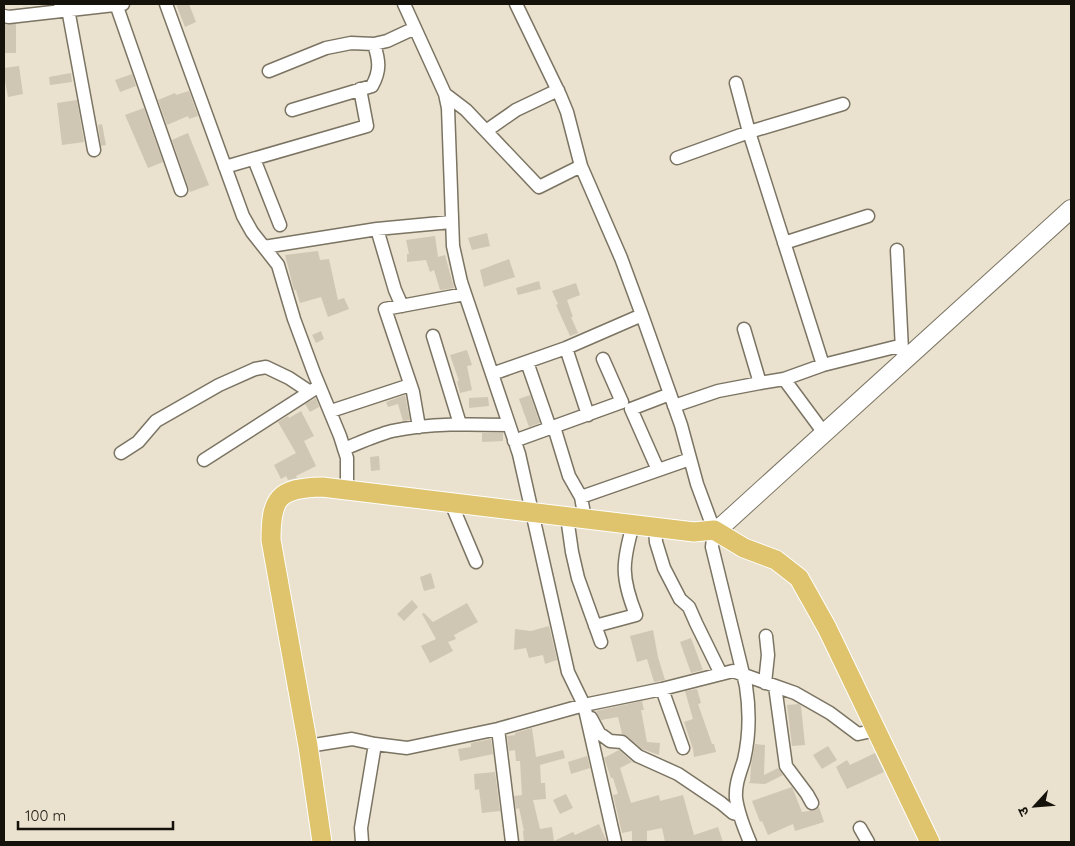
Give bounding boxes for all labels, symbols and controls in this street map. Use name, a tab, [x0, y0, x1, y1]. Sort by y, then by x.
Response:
north arrow	[1010, 781, 1060, 831]
scale bar	[18, 798, 172, 830]
text: उ	[1013, 803, 1033, 819]
text: 100 m	[25, 806, 66, 825]

